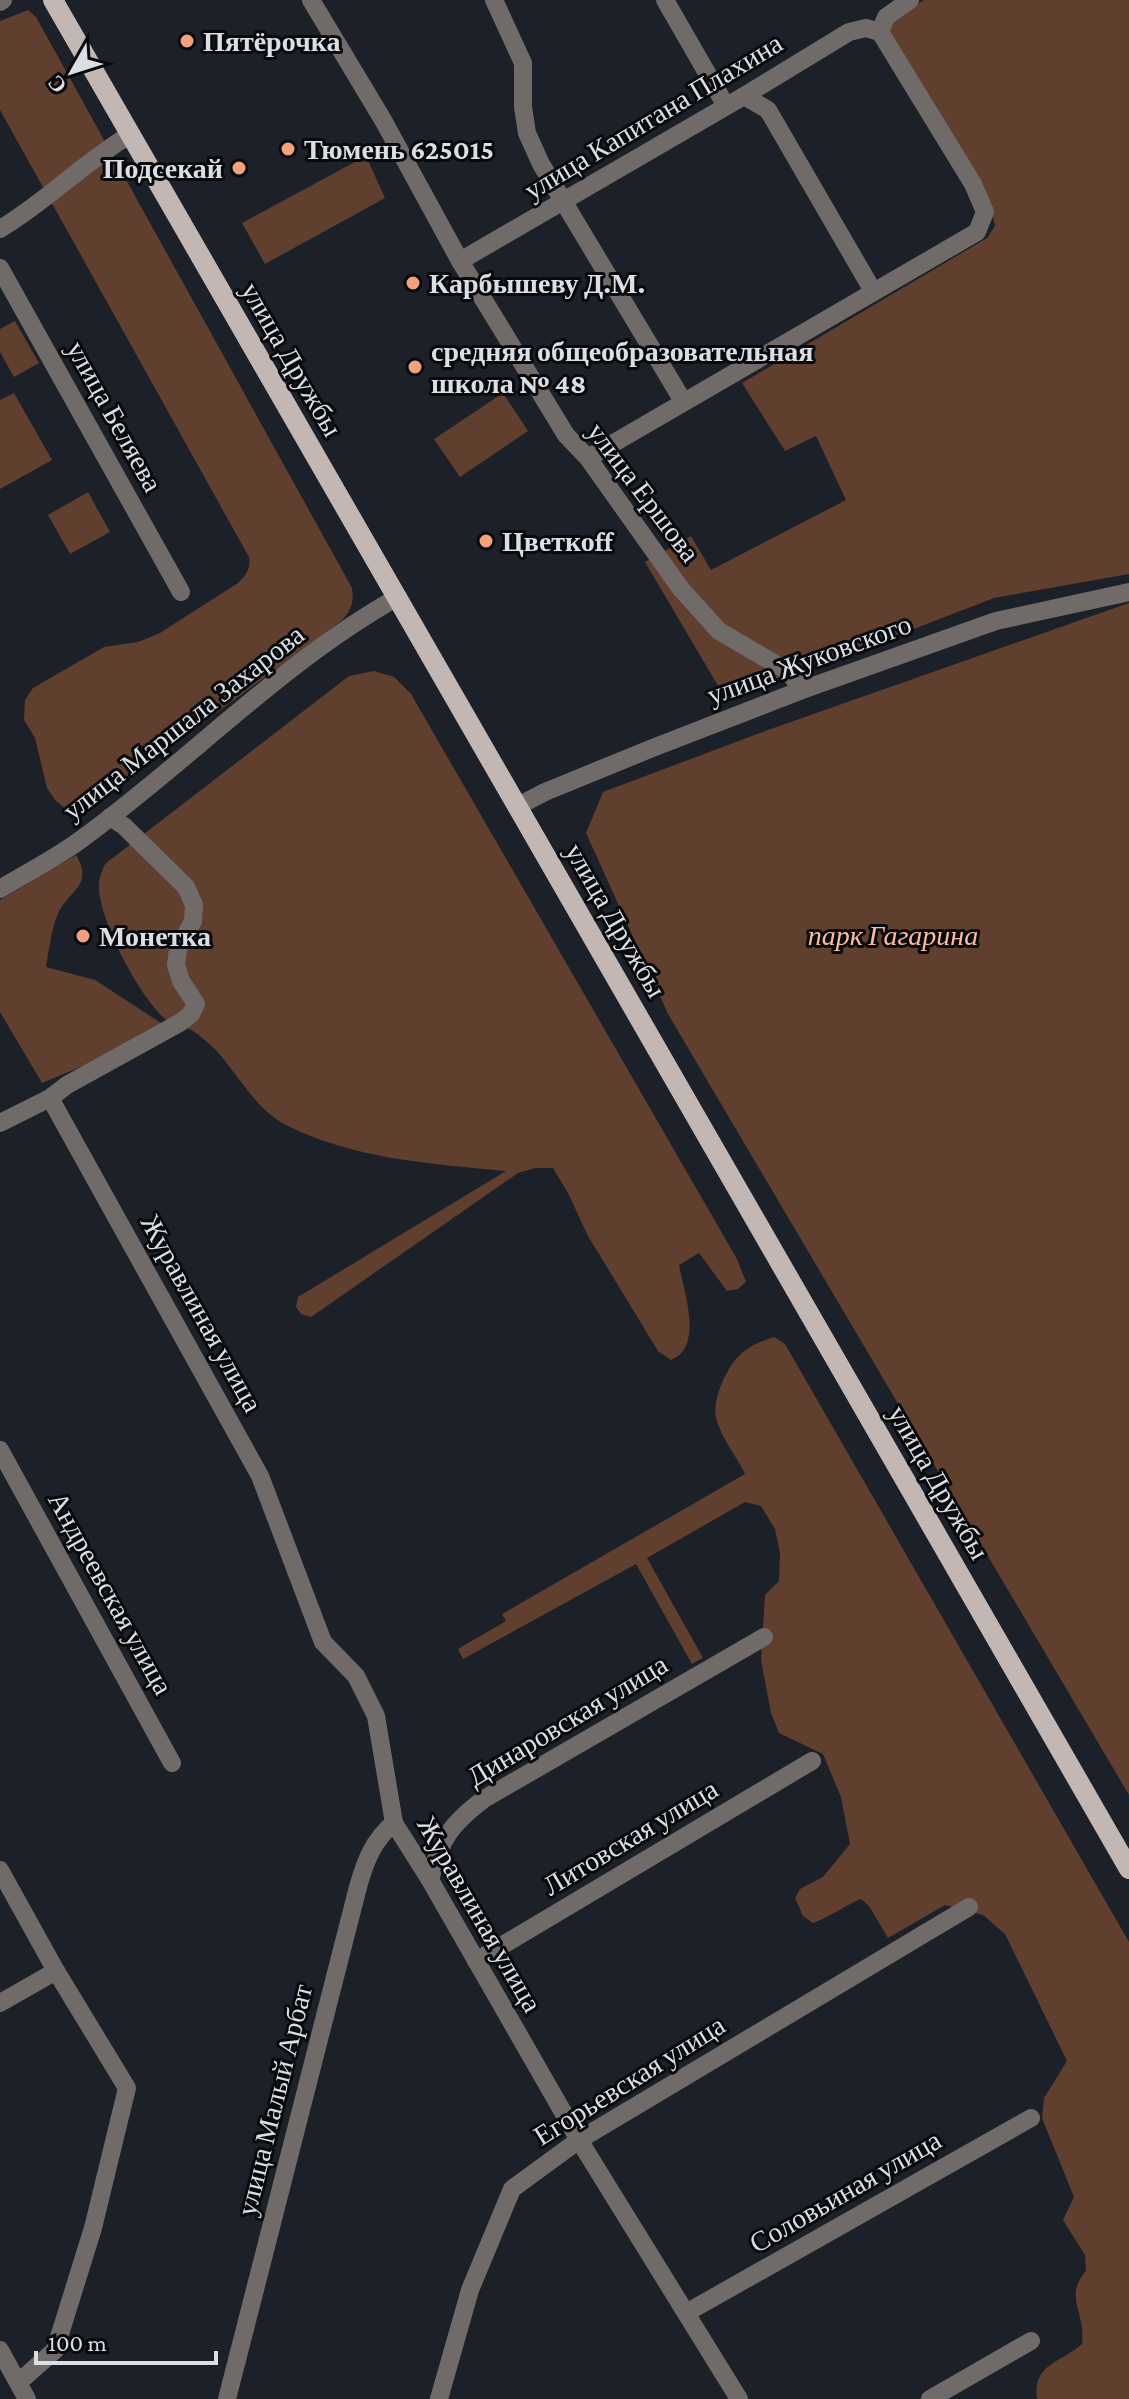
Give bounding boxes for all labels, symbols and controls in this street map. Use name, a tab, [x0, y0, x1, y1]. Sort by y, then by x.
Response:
place label: Пятёрочка	[203, 26, 340, 57]
street label: улица Капитана Плахина	[519, 27, 788, 206]
north arrow	[32, 32, 112, 112]
marker: Пятёрочка	[178, 32, 196, 50]
text: С	[42, 70, 72, 98]
place label: Тюмень 625015	[304, 134, 494, 165]
marker: Тюмень 625015	[279, 140, 297, 158]
place label: Подсекай	[103, 153, 223, 184]
marker: Подсекай	[230, 159, 248, 177]
place label: Карбышеву Д.М.	[429, 268, 645, 299]
marker: Карбышеву Д.М.	[404, 274, 422, 292]
street label: улица Дружбы	[235, 277, 348, 442]
street label: улица Беляева	[60, 335, 169, 497]
place label: средняя общеобразовательная школа № 48	[431, 336, 813, 399]
marker: средняя общеобразовательная школа № 48	[406, 358, 424, 376]
street label: улица Ершова	[581, 417, 706, 569]
place label: Цветкоff	[502, 526, 615, 557]
marker: Цветкоff	[477, 532, 495, 550]
street label: улица Жуковского	[703, 608, 915, 711]
street label: улица Маршала Захарова	[57, 618, 310, 826]
street label: улица Дружбы	[559, 838, 672, 1003]
park label: парк Гагарина	[808, 920, 978, 951]
place label: Монетка	[99, 921, 211, 952]
marker: Монетка	[74, 927, 92, 945]
street label: Журавлиная улица	[135, 1209, 269, 1418]
street label: улица Дружбы	[882, 1400, 995, 1565]
street label: Андреевская улица	[42, 1487, 179, 1700]
street label: Динаровская улица	[462, 1648, 673, 1792]
street label: Литовская улица	[537, 1773, 724, 1902]
street label: Журавлиная улица	[411, 1811, 548, 2018]
street label: улица Малый Арбат	[231, 1981, 318, 2219]
street label: Егорьевская улица	[528, 2009, 731, 2152]
street label: Соловьиная улица	[744, 2124, 947, 2259]
scale bar	[36, 2315, 216, 2365]
text: 100 m	[48, 2329, 107, 2356]

